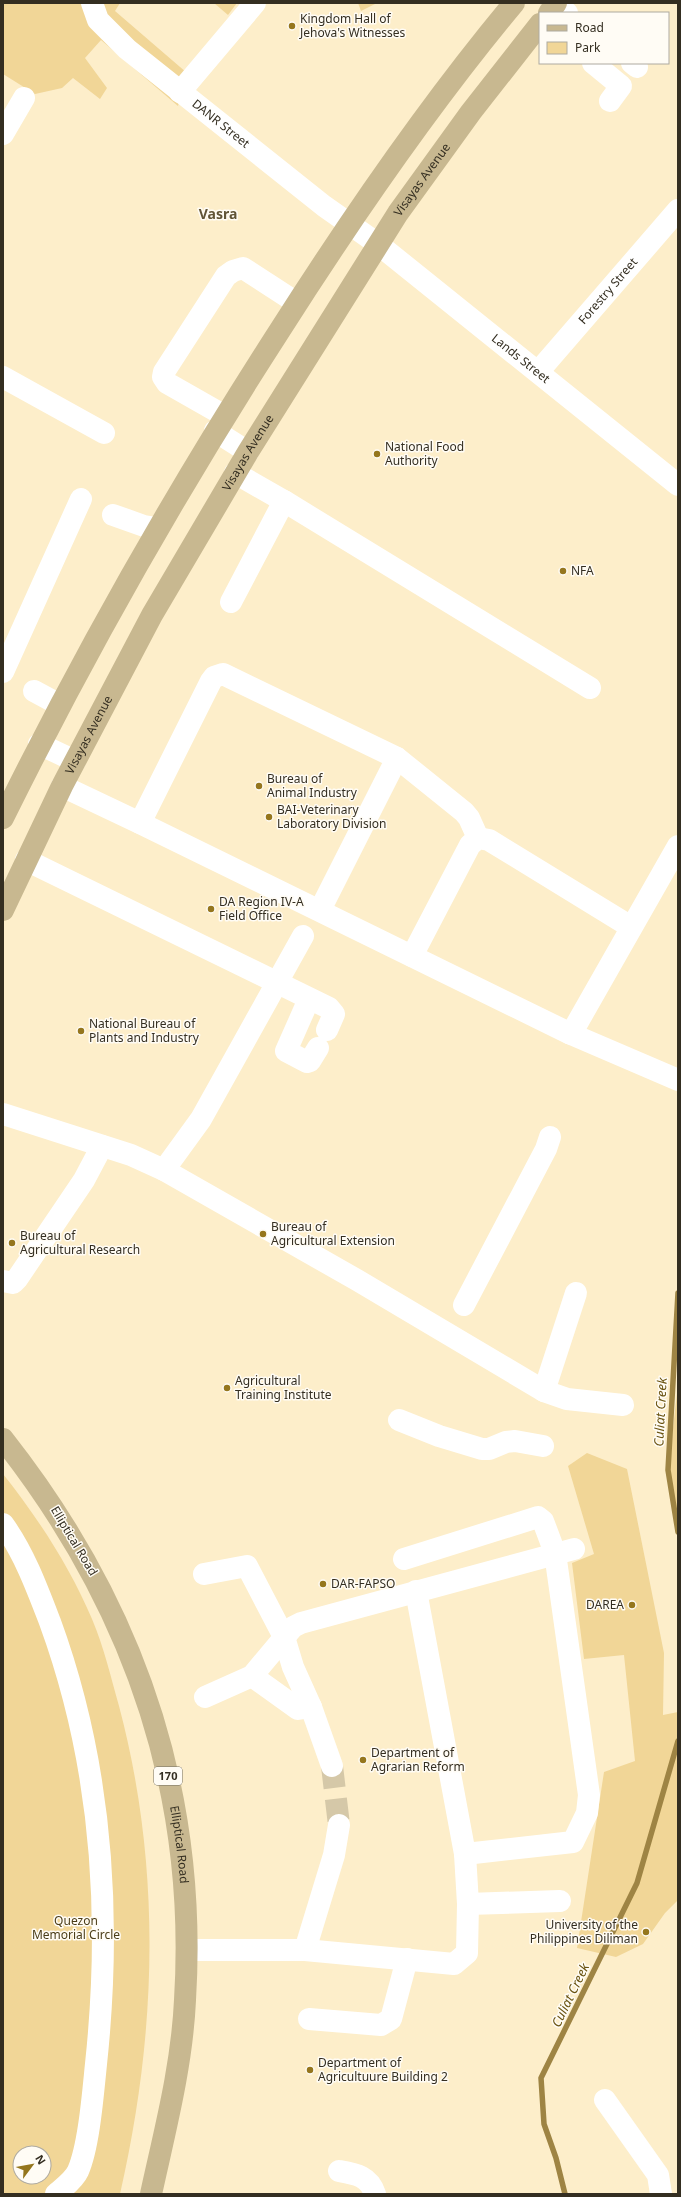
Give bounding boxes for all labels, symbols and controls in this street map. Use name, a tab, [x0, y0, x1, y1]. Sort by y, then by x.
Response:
place label: Kingdom Hall of Jehova's Witnesses	[299, 10, 405, 41]
legend	[539, 12, 669, 64]
text: Road	[575, 19, 604, 36]
marker: Kingdom Hall of Jehova's Witnesses	[287, 21, 297, 31]
text: Park	[575, 39, 601, 56]
street label: DANR Street	[189, 95, 254, 152]
street label: Visayas Avenue	[389, 139, 454, 220]
district label: Vasra	[199, 204, 237, 223]
street label: Forestry Street	[574, 253, 642, 328]
street label: Lands Street	[488, 330, 554, 387]
street label: Visayas Avenue	[218, 411, 278, 494]
place label: National Food Authority	[385, 438, 464, 469]
marker: National Food Authority	[372, 449, 382, 459]
place label: NFA	[571, 562, 594, 579]
marker: NFA	[558, 566, 568, 576]
street label: Visayas Avenue	[61, 692, 116, 777]
place label: Bureau of Animal Industry	[267, 770, 358, 801]
marker: Bureau of Animal Industry	[254, 781, 264, 791]
place label: BAI-Veterinary Laboratory Division	[277, 801, 386, 832]
marker: BAI-Veterinary Laboratory Division	[264, 812, 274, 822]
place label: DA Region IV-A Field Office	[219, 893, 304, 924]
marker: DA Region IV-A Field Office	[206, 904, 216, 914]
place label: National Bureau of Plants and Industry	[89, 1015, 200, 1046]
marker: National Bureau of Plants and Industry	[76, 1026, 86, 1036]
place label: Bureau of Agricultural Extension	[271, 1218, 395, 1249]
place label: Bureau of Agricultural Research	[20, 1227, 140, 1258]
marker: Bureau of Agricultural Extension	[258, 1229, 268, 1239]
marker: Bureau of Agricultural Research	[7, 1238, 17, 1248]
place label: Agricultural Training Institute	[235, 1372, 332, 1403]
water label: Culiat Creek	[649, 1377, 671, 1447]
marker: Agricultural Training Institute	[222, 1383, 232, 1393]
street label: Elliptical Road	[47, 1503, 102, 1579]
place label: DAR-FAPSO	[331, 1575, 395, 1592]
marker: DAR-FAPSO	[318, 1579, 328, 1589]
place label: DAREA	[586, 1596, 624, 1613]
marker: DAREA	[627, 1600, 637, 1610]
place label: Department of Agrarian Reform	[371, 1744, 465, 1775]
marker: Department of Agrarian Reform	[358, 1755, 368, 1765]
road number: 170	[154, 1767, 182, 1785]
street label: Elliptical Road	[166, 1804, 193, 1884]
park label: Quezon Memorial Circle	[32, 1912, 120, 1943]
place label: University of the Philippines Diliman	[530, 1916, 638, 1947]
marker: University of the Philippines Diliman	[641, 1927, 651, 1937]
water label: Culiat Creek	[547, 1960, 593, 2030]
place label: Department of Agricultuure Building 2	[318, 2054, 448, 2085]
marker: Department of Agricultuure Building 2	[305, 2065, 315, 2075]
north arrow	[12, 2145, 52, 2185]
text: N	[32, 2152, 50, 2167]

